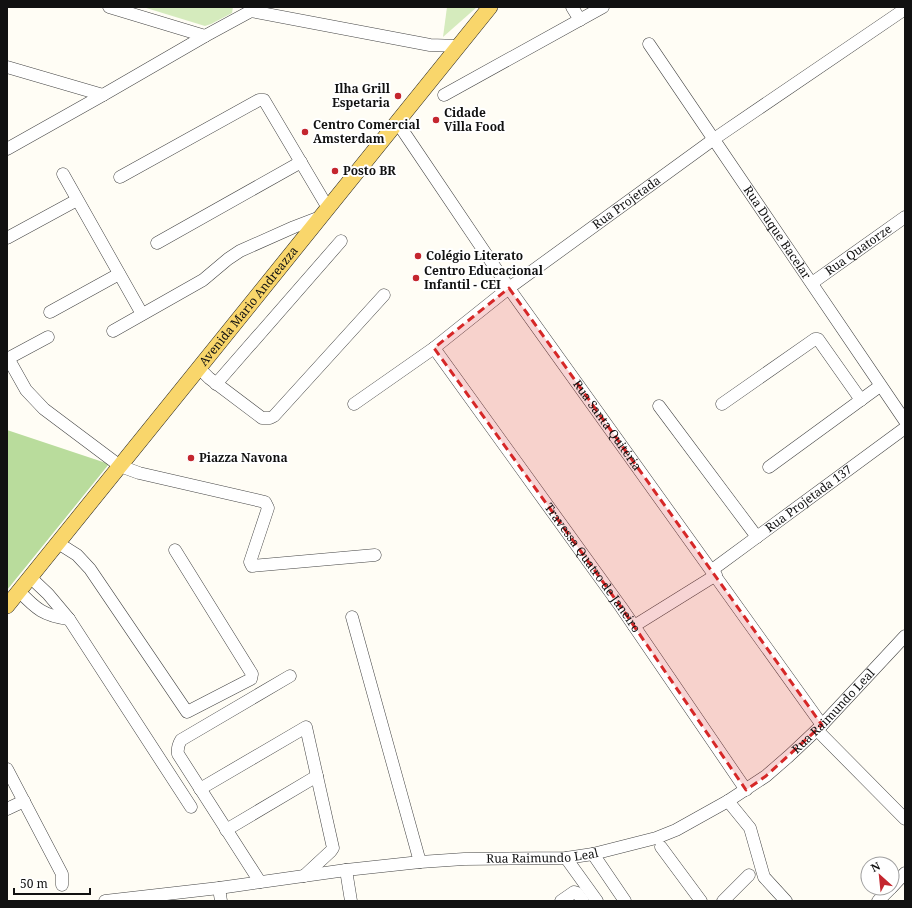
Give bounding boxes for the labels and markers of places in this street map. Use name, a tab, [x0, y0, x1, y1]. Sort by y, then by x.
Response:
place label: Ilha Grill Espetaria	[332, 80, 391, 111]
marker: Ilha Grill Espetaria	[393, 91, 403, 101]
place label: Cidade Villa Food	[444, 104, 505, 135]
marker: Cidade Villa Food	[431, 115, 441, 125]
place label: Centro Comercial Amsterdam	[313, 116, 421, 147]
marker: Centro Comercial Amsterdam	[300, 127, 310, 137]
place label: Posto BR	[343, 162, 396, 179]
marker: Posto BR	[330, 166, 340, 176]
place label: Colégio Literato	[426, 247, 523, 264]
marker: Colégio Literato	[413, 251, 423, 261]
place label: Centro Educacional Infantil - CEI	[424, 262, 544, 293]
marker: Centro Educacional Infantil - CEI	[411, 273, 421, 283]
place label: Piazza Navona	[199, 449, 288, 466]
marker: Piazza Navona	[186, 453, 196, 463]

